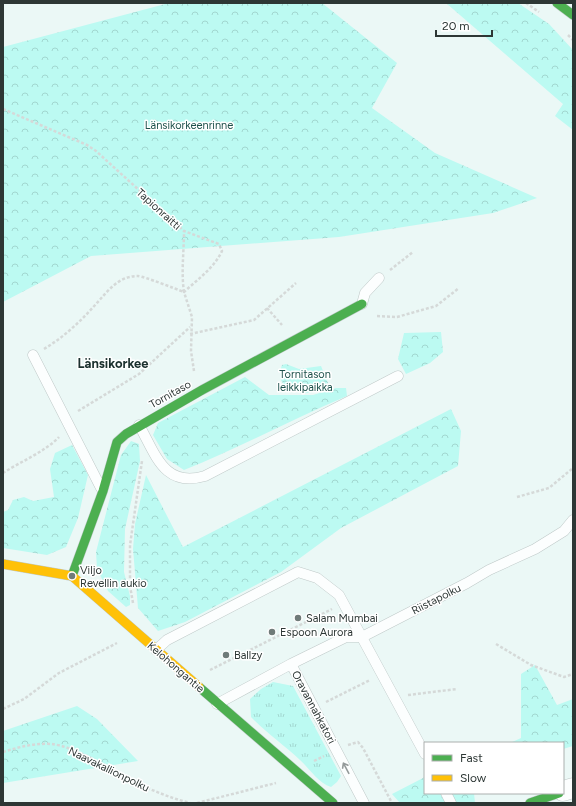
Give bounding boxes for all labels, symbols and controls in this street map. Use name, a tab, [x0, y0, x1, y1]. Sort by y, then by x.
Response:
scale bar	[436, 12, 492, 38]
text: 20 m	[442, 19, 470, 33]
park label: Länsikorkeenrinne	[145, 119, 233, 132]
street label: Tapionraitti	[134, 186, 184, 233]
district label: Länsikorkee	[78, 356, 148, 371]
park label: Tornitason leikkipaikka	[277, 368, 333, 394]
street label: Tornitaso	[147, 378, 193, 411]
place label: Viljo Revellin aukio	[80, 564, 147, 590]
marker: Viljo Revellin aukio	[67, 571, 77, 581]
street label: Riistapolku	[409, 581, 463, 617]
place label: Salam Mumbai	[306, 612, 378, 625]
marker: Salam Mumbai	[293, 613, 303, 623]
place label: Espoon Aurora	[280, 626, 353, 639]
marker: Espoon Aurora	[267, 627, 277, 637]
street label: Kelohongantie	[145, 639, 207, 696]
place label: Ballzy	[234, 649, 263, 662]
marker: Ballzy	[221, 650, 231, 660]
street label: Oravannahkatori	[289, 669, 338, 746]
legend	[424, 742, 564, 794]
street label: Naavakallionpolku	[66, 744, 151, 795]
text: Fast	[460, 751, 483, 765]
one-way arrow	[342, 763, 350, 775]
text: Slow	[460, 771, 487, 785]

